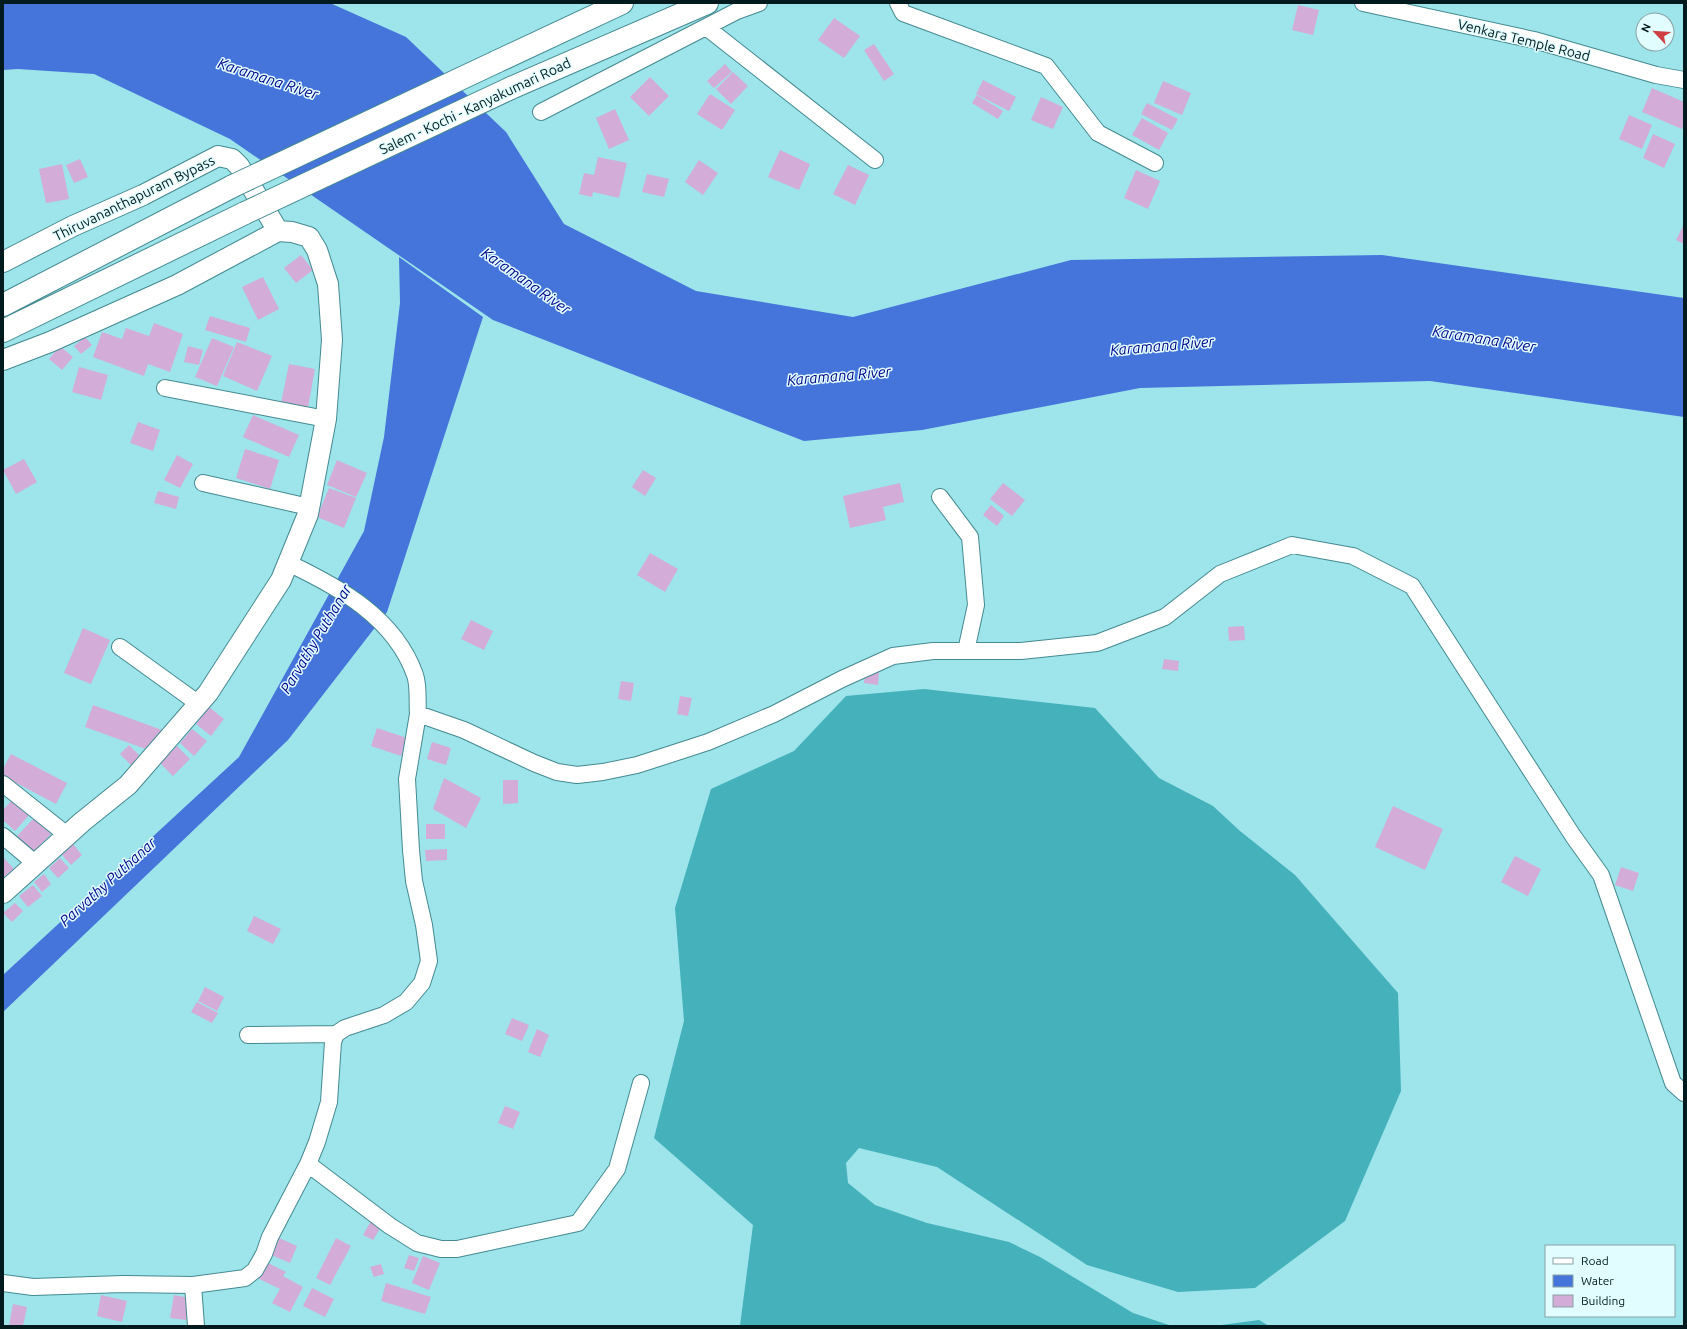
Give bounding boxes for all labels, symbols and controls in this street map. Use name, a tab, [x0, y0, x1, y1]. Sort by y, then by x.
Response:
north arrow	[1635, 12, 1675, 52]
street label: Venkara Temple Road	[1456, 16, 1592, 64]
text: N	[1639, 22, 1653, 34]
water label: Karamana River	[216, 54, 322, 103]
street label: Salem - Kochi - Kanyakumari Road	[377, 54, 573, 158]
street label: Thiruvananthapuram Bypass	[51, 152, 217, 244]
water label: Karamana River	[479, 244, 575, 318]
water label: Karamana River	[1431, 322, 1538, 355]
water label: Karamana River	[1109, 332, 1216, 359]
water label: Karamana River	[786, 362, 893, 389]
water label: Parvathy Puthanar	[276, 580, 355, 696]
water label: Parvathy Puthanar	[56, 833, 160, 929]
legend	[1545, 1245, 1675, 1317]
text: Road	[1581, 1254, 1609, 1267]
text: Water	[1581, 1274, 1614, 1287]
text: Building	[1581, 1294, 1625, 1307]

